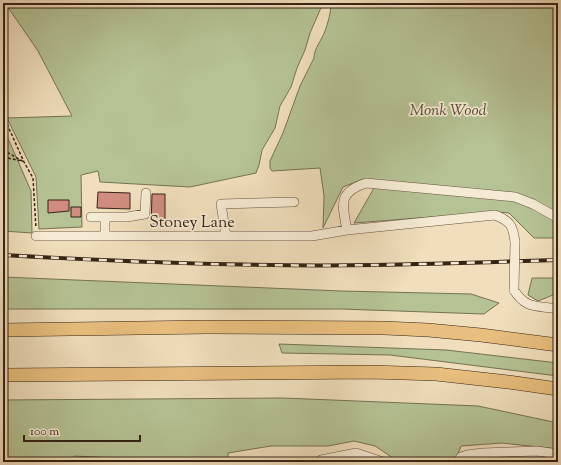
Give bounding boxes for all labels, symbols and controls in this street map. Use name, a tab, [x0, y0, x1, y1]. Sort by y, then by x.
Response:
park label: Monk Wood	[409, 100, 487, 123]
street label: Stoney Lane	[149, 212, 235, 235]
scale bar	[24, 417, 140, 443]
text: 100 m	[30, 423, 59, 441]

